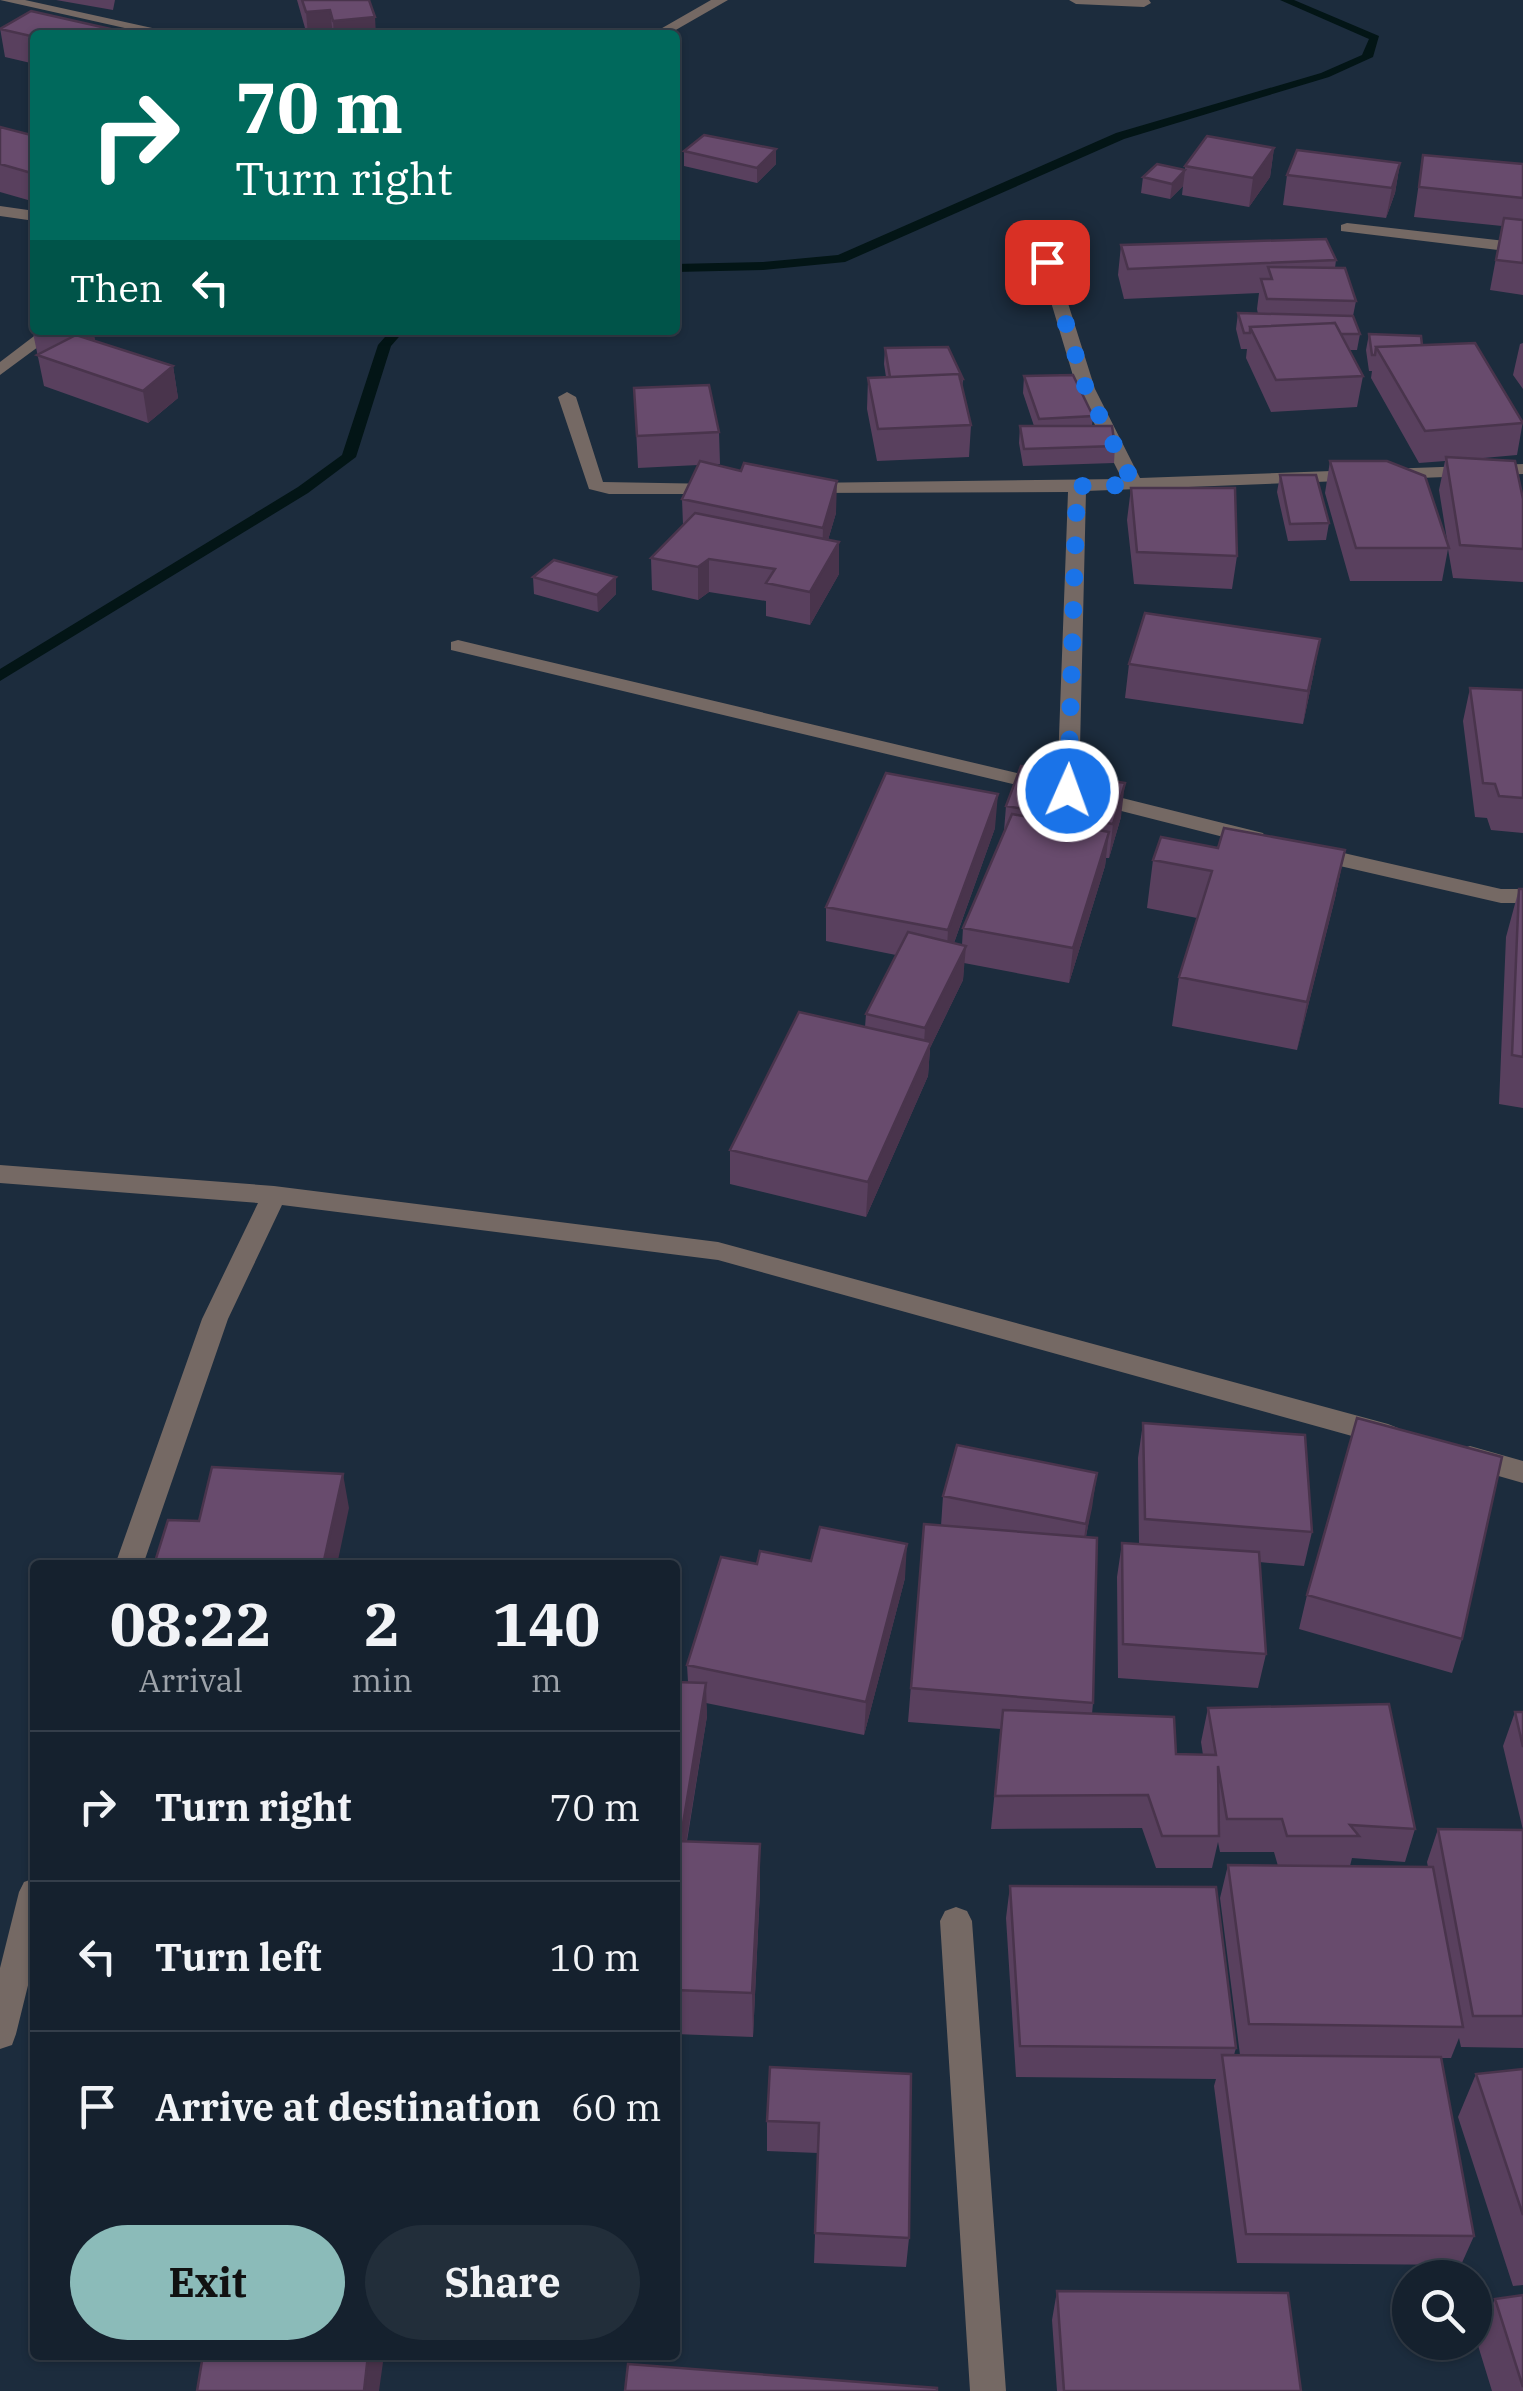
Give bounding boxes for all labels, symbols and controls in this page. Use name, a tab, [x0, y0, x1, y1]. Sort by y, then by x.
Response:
text: 70 m	[235, 61, 403, 152]
icon: right	[70, 70, 200, 200]
text: Turn right	[235, 149, 453, 207]
pin	[1005, 220, 1090, 305]
icon: arrive	[1020, 235, 1075, 290]
icon: left	[183, 260, 238, 315]
text: Then	[70, 263, 163, 312]
position arrow	[1016, 739, 1120, 843]
text: 08:22	[110, 1584, 272, 1663]
text: 2	[364, 1584, 400, 1663]
text: 140	[492, 1584, 600, 1663]
text: Arrival	[139, 1659, 243, 1701]
text: min	[352, 1659, 413, 1701]
text: m	[531, 1659, 562, 1701]
icon: right	[70, 1779, 125, 1834]
text: Turn right	[155, 1782, 351, 1831]
text: 70 m	[549, 1782, 640, 1831]
icon: left	[70, 1929, 125, 1984]
text: Turn left	[155, 1932, 322, 1981]
text: 10 m	[549, 1932, 640, 1981]
icon: arrive	[70, 2079, 125, 2134]
text: Arrive at destination	[155, 2082, 541, 2131]
text: 60 m	[571, 2082, 662, 2131]
button: Exit	[70, 2225, 345, 2340]
button: Share	[365, 2225, 640, 2340]
map controls	[1392, 2260, 1492, 2360]
button: search	[1392, 2260, 1492, 2360]

